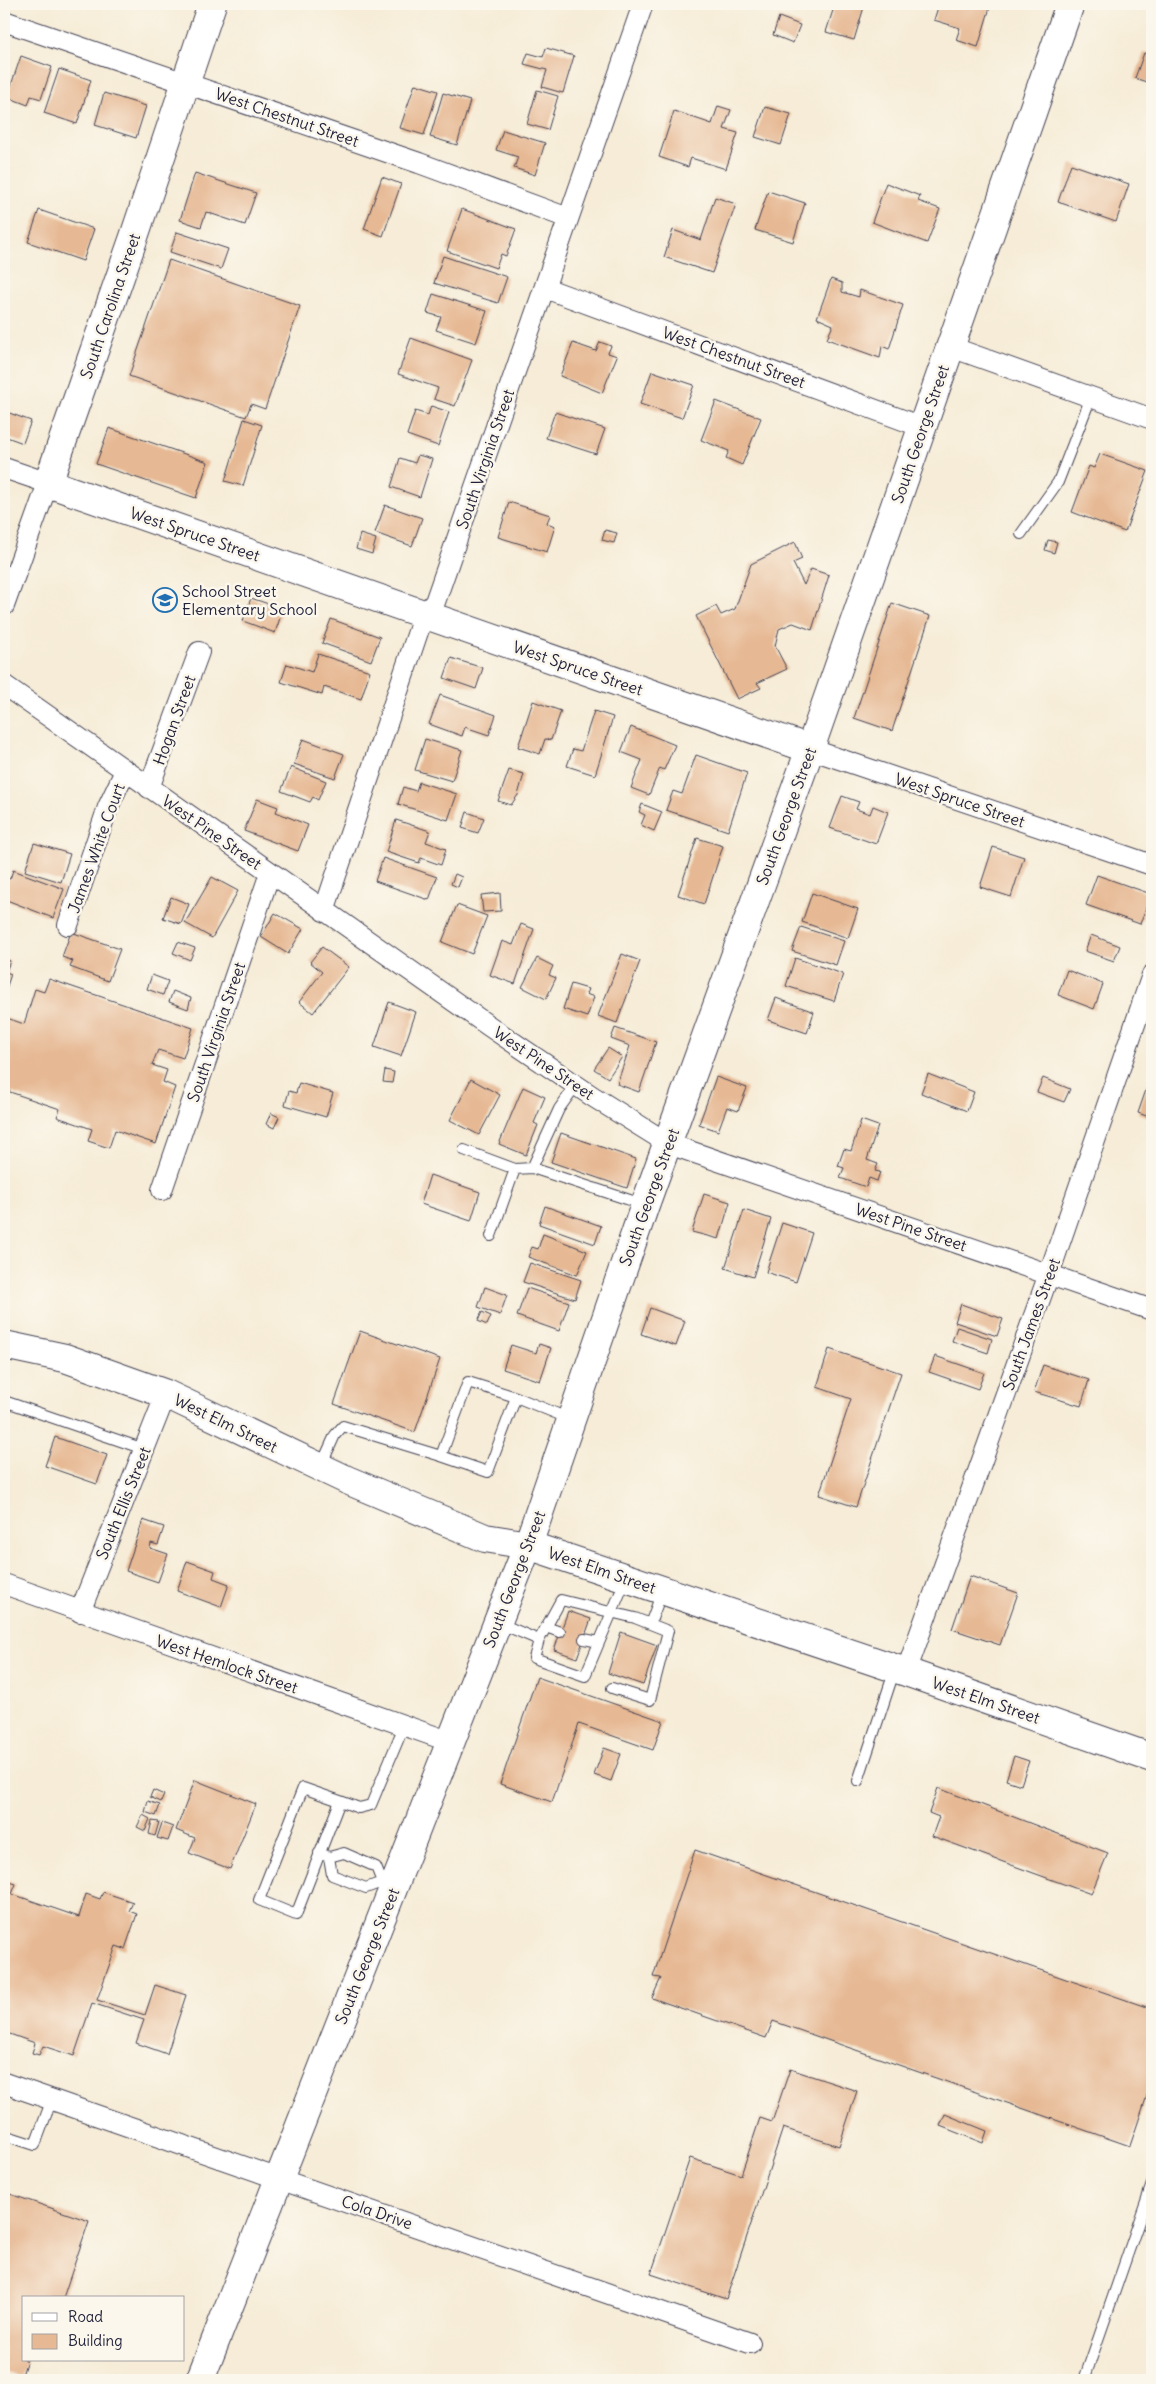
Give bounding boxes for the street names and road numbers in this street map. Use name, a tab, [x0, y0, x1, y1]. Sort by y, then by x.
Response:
street label: West Chestnut Street	[213, 83, 362, 151]
street label: South Carolina Street	[76, 230, 145, 381]
street label: West Chestnut Street	[660, 322, 809, 392]
street label: South George Street	[887, 362, 953, 506]
street label: South Virginia Street	[452, 386, 519, 532]
street label: West Spruce Street	[128, 502, 263, 566]
street label: West Spruce Street	[511, 636, 646, 700]
street label: Hogan Street	[148, 672, 200, 768]
street label: South George Street	[752, 744, 820, 888]
street label: West Spruce Street	[893, 768, 1028, 832]
street label: James White Court	[63, 780, 129, 916]
street label: West Pine Street	[158, 790, 266, 874]
street label: South Virginia Street	[183, 959, 250, 1105]
street label: West Pine Street	[490, 1022, 598, 1104]
street label: South George Street	[615, 1125, 683, 1269]
street label: West Pine Street	[853, 1199, 970, 1256]
street label: South James Street	[998, 1255, 1064, 1393]
street label: West Elm Street	[171, 1389, 282, 1457]
street label: South Ellis Street	[91, 1443, 155, 1562]
street label: South George Street	[479, 1507, 550, 1650]
street label: West Elm Street	[546, 1542, 659, 1598]
street label: West Hemlock Street	[154, 1630, 301, 1698]
street label: West Elm Street	[930, 1672, 1043, 1728]
street label: South George Street	[331, 1884, 404, 2027]
street label: Cola Drive	[339, 2191, 415, 2233]

